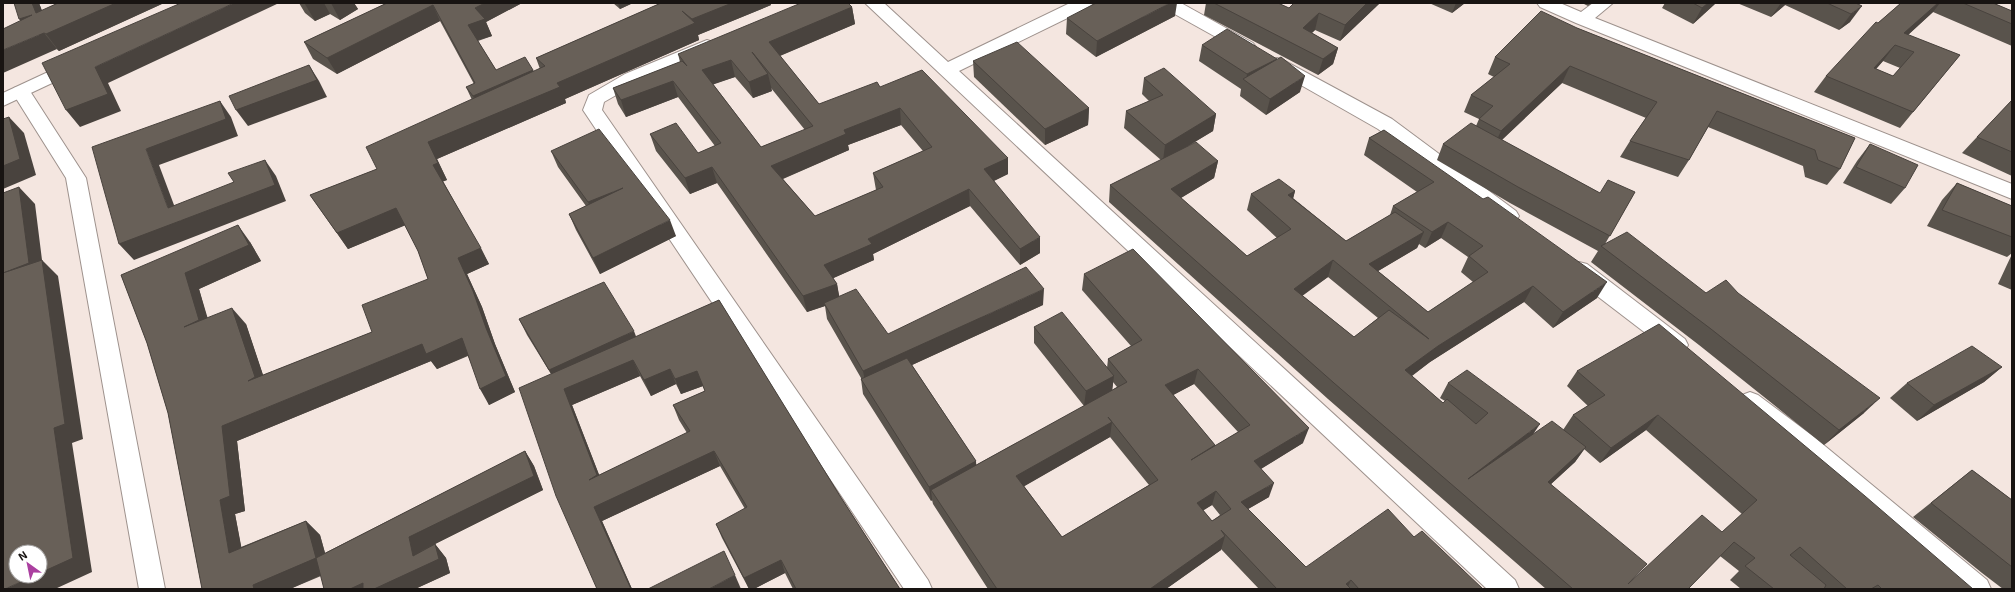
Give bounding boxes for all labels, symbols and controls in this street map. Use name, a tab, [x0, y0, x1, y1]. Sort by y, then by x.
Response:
north arrow	[8, 544, 48, 584]
text: N	[15, 548, 29, 563]

